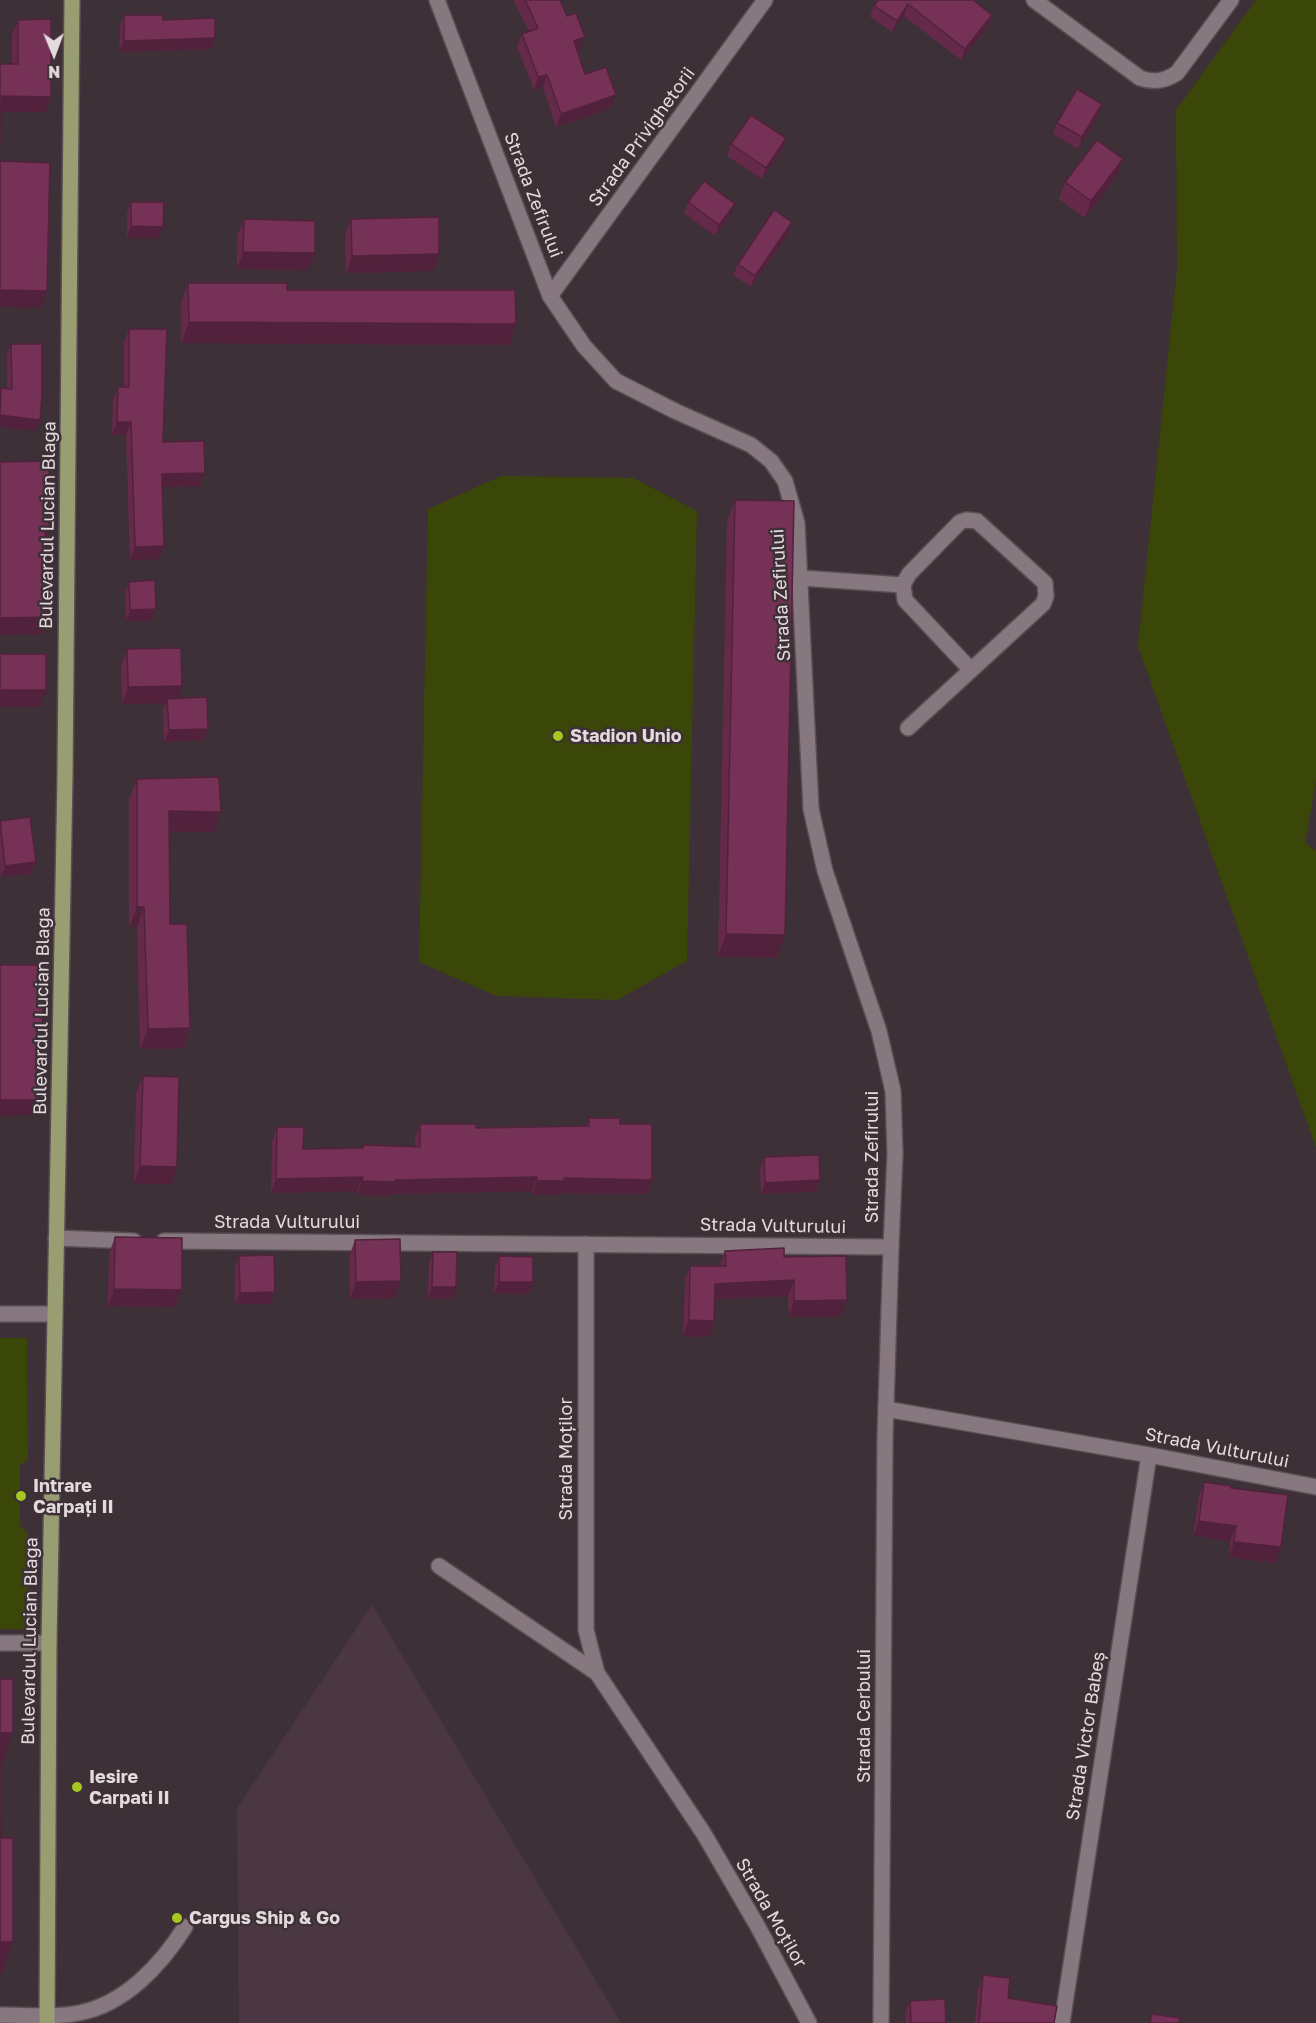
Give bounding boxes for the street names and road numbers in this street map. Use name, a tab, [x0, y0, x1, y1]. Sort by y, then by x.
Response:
street label: Strada Privighetorii	[584, 63, 700, 211]
street label: Strada Zefirului	[499, 129, 567, 261]
street label: Bulevardul Lucian Blaga	[35, 421, 61, 629]
street label: Strada Zefirului	[767, 528, 795, 662]
street label: Bulevardul Lucian Blaga	[29, 907, 55, 1115]
street label: Strada Zefirului	[861, 1091, 883, 1223]
street label: Strada Vulturului	[214, 1211, 360, 1233]
street label: Strada Vulturului	[700, 1214, 846, 1238]
street label: Strada Moților	[555, 1398, 577, 1520]
street label: Strada Vulturului	[1143, 1423, 1291, 1473]
street label: Bulevardul Lucian Blaga	[17, 1537, 43, 1745]
street label: Strada Cerbului	[853, 1649, 875, 1783]
street label: Strada Victor Babeș	[1062, 1650, 1110, 1822]
street label: Strada Moților	[731, 1854, 811, 1972]

